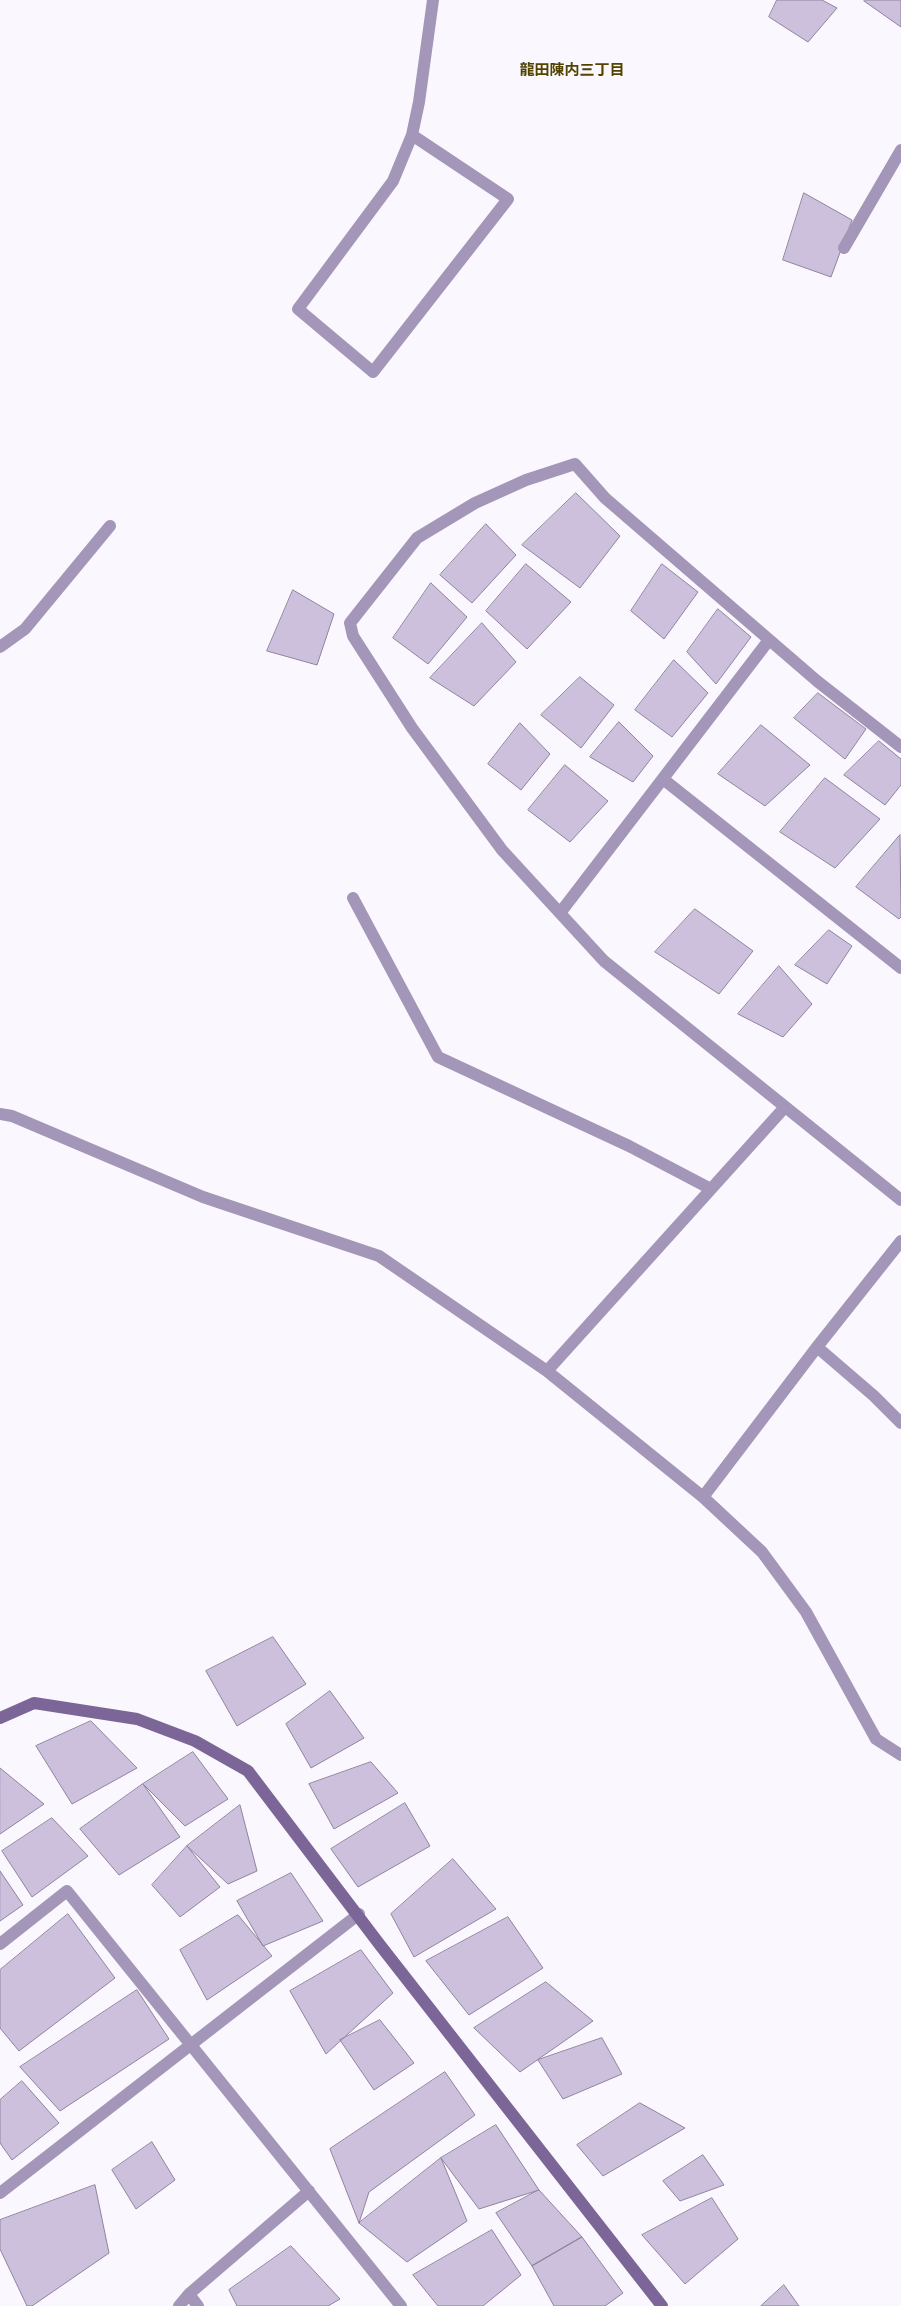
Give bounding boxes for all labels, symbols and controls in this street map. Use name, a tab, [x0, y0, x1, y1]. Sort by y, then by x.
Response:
district label: 龍田陳内三丁目	[520, 62, 624, 80]

